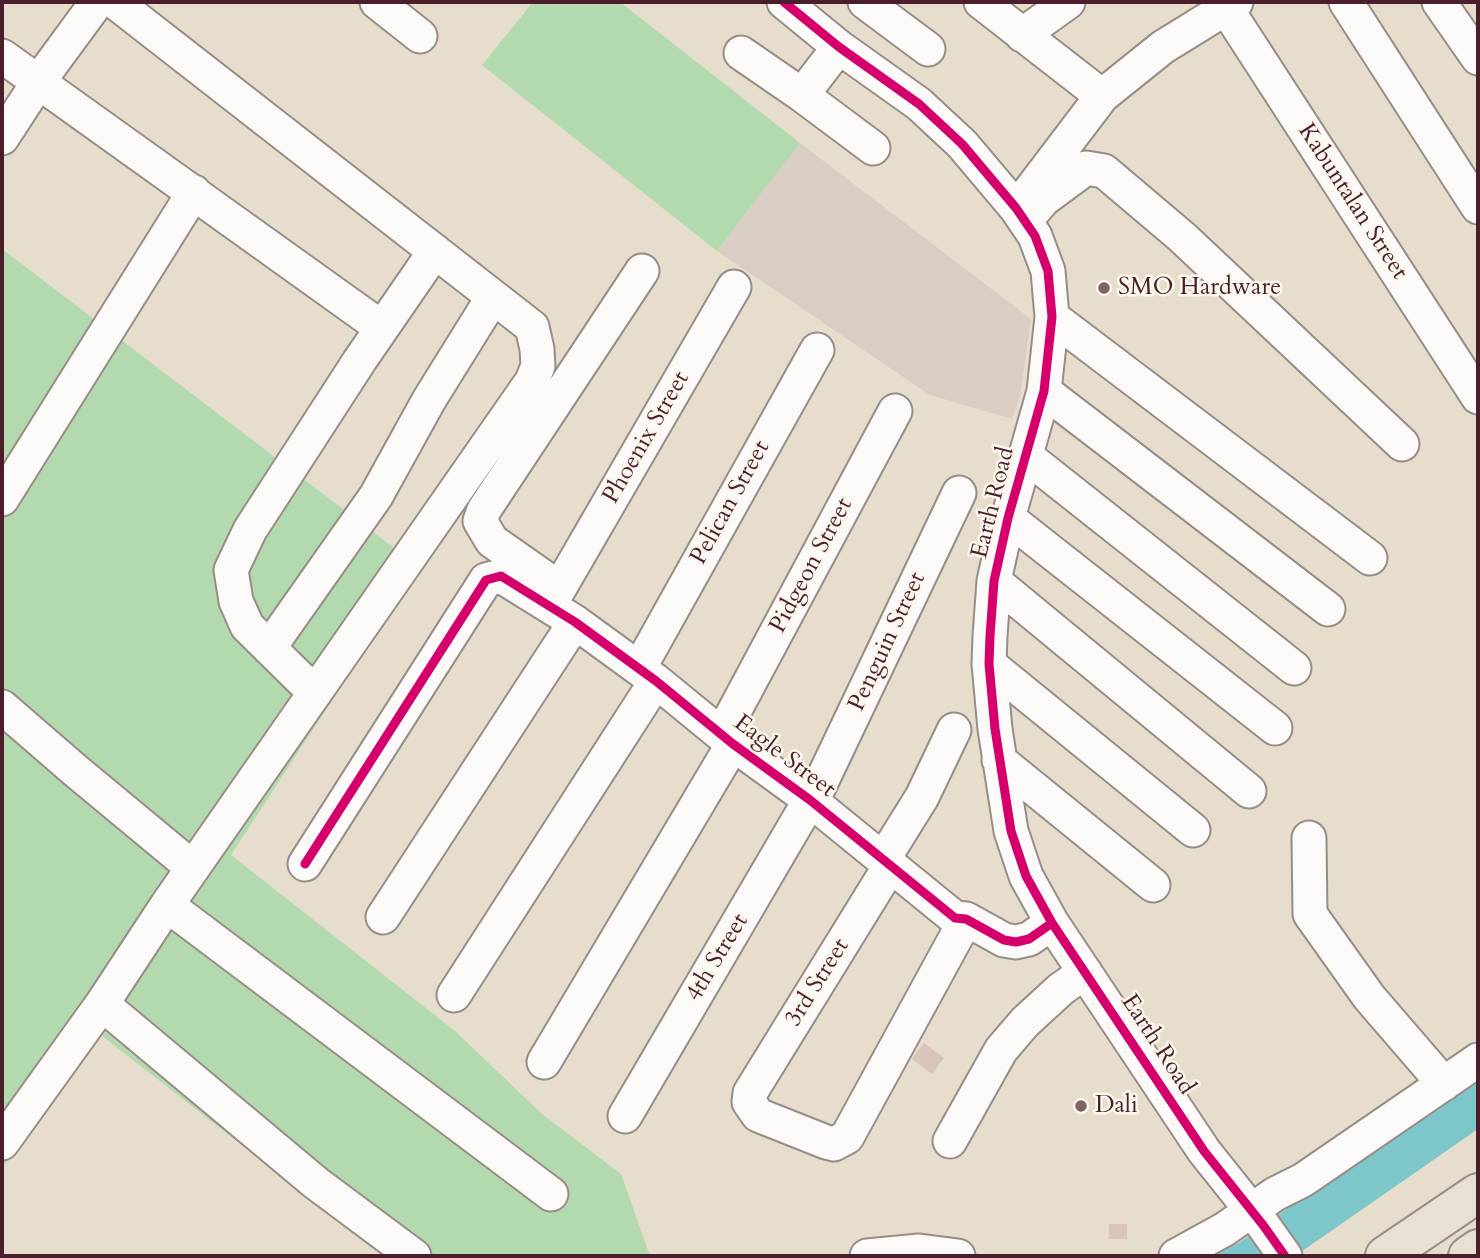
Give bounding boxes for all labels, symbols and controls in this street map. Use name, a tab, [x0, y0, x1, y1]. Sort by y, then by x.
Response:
street label: Kabuntalan Street	[1291, 119, 1413, 285]
place label: SMO Hardware	[1118, 274, 1281, 302]
marker: SMO Hardware	[1096, 280, 1112, 296]
street label: Phoenix Street	[598, 367, 696, 509]
street label: Pelican Street	[685, 436, 777, 570]
street label: Earth Road	[966, 444, 1022, 562]
street label: Pidgeon Street	[764, 494, 860, 638]
street label: Penguin Street	[843, 568, 933, 716]
street label: Eagle Street	[727, 709, 841, 805]
street label: 4th Street	[681, 909, 755, 1007]
street label: 3rd Street	[780, 934, 856, 1032]
street label: Earth Road	[1114, 989, 1200, 1101]
place label: Dali	[1095, 1092, 1138, 1120]
marker: Dali	[1073, 1098, 1089, 1114]

